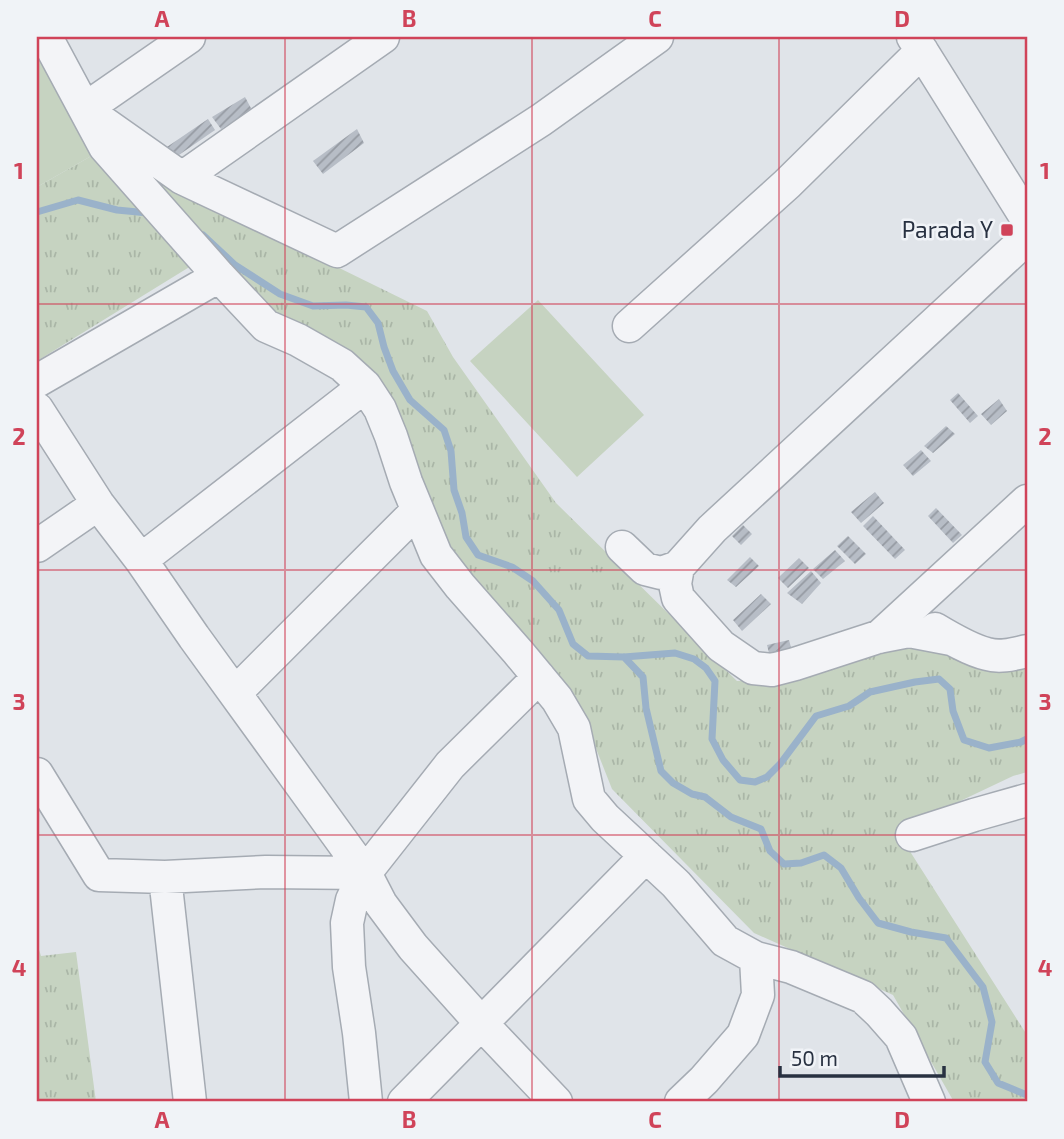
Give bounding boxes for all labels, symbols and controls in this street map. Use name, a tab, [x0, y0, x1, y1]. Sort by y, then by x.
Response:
text: A	[154, 4, 170, 32]
text: B	[402, 4, 416, 32]
text: C	[648, 4, 662, 32]
text: D	[894, 4, 910, 32]
text: 1	[14, 156, 24, 184]
text: 1	[1040, 156, 1050, 184]
place label: Parada Y	[902, 215, 993, 243]
marker: Parada Y	[999, 222, 1015, 238]
text: 2	[12, 422, 26, 450]
text: 2	[1038, 422, 1052, 450]
text: 3	[12, 687, 26, 715]
text: 3	[1038, 687, 1052, 715]
text: 4	[12, 953, 26, 981]
text: 4	[1038, 953, 1052, 981]
scale bar	[780, 1034, 945, 1078]
text: 50 m	[791, 1045, 838, 1070]
text: A	[154, 1105, 170, 1133]
text: B	[402, 1105, 416, 1133]
text: C	[648, 1105, 662, 1133]
text: D	[894, 1105, 910, 1133]

